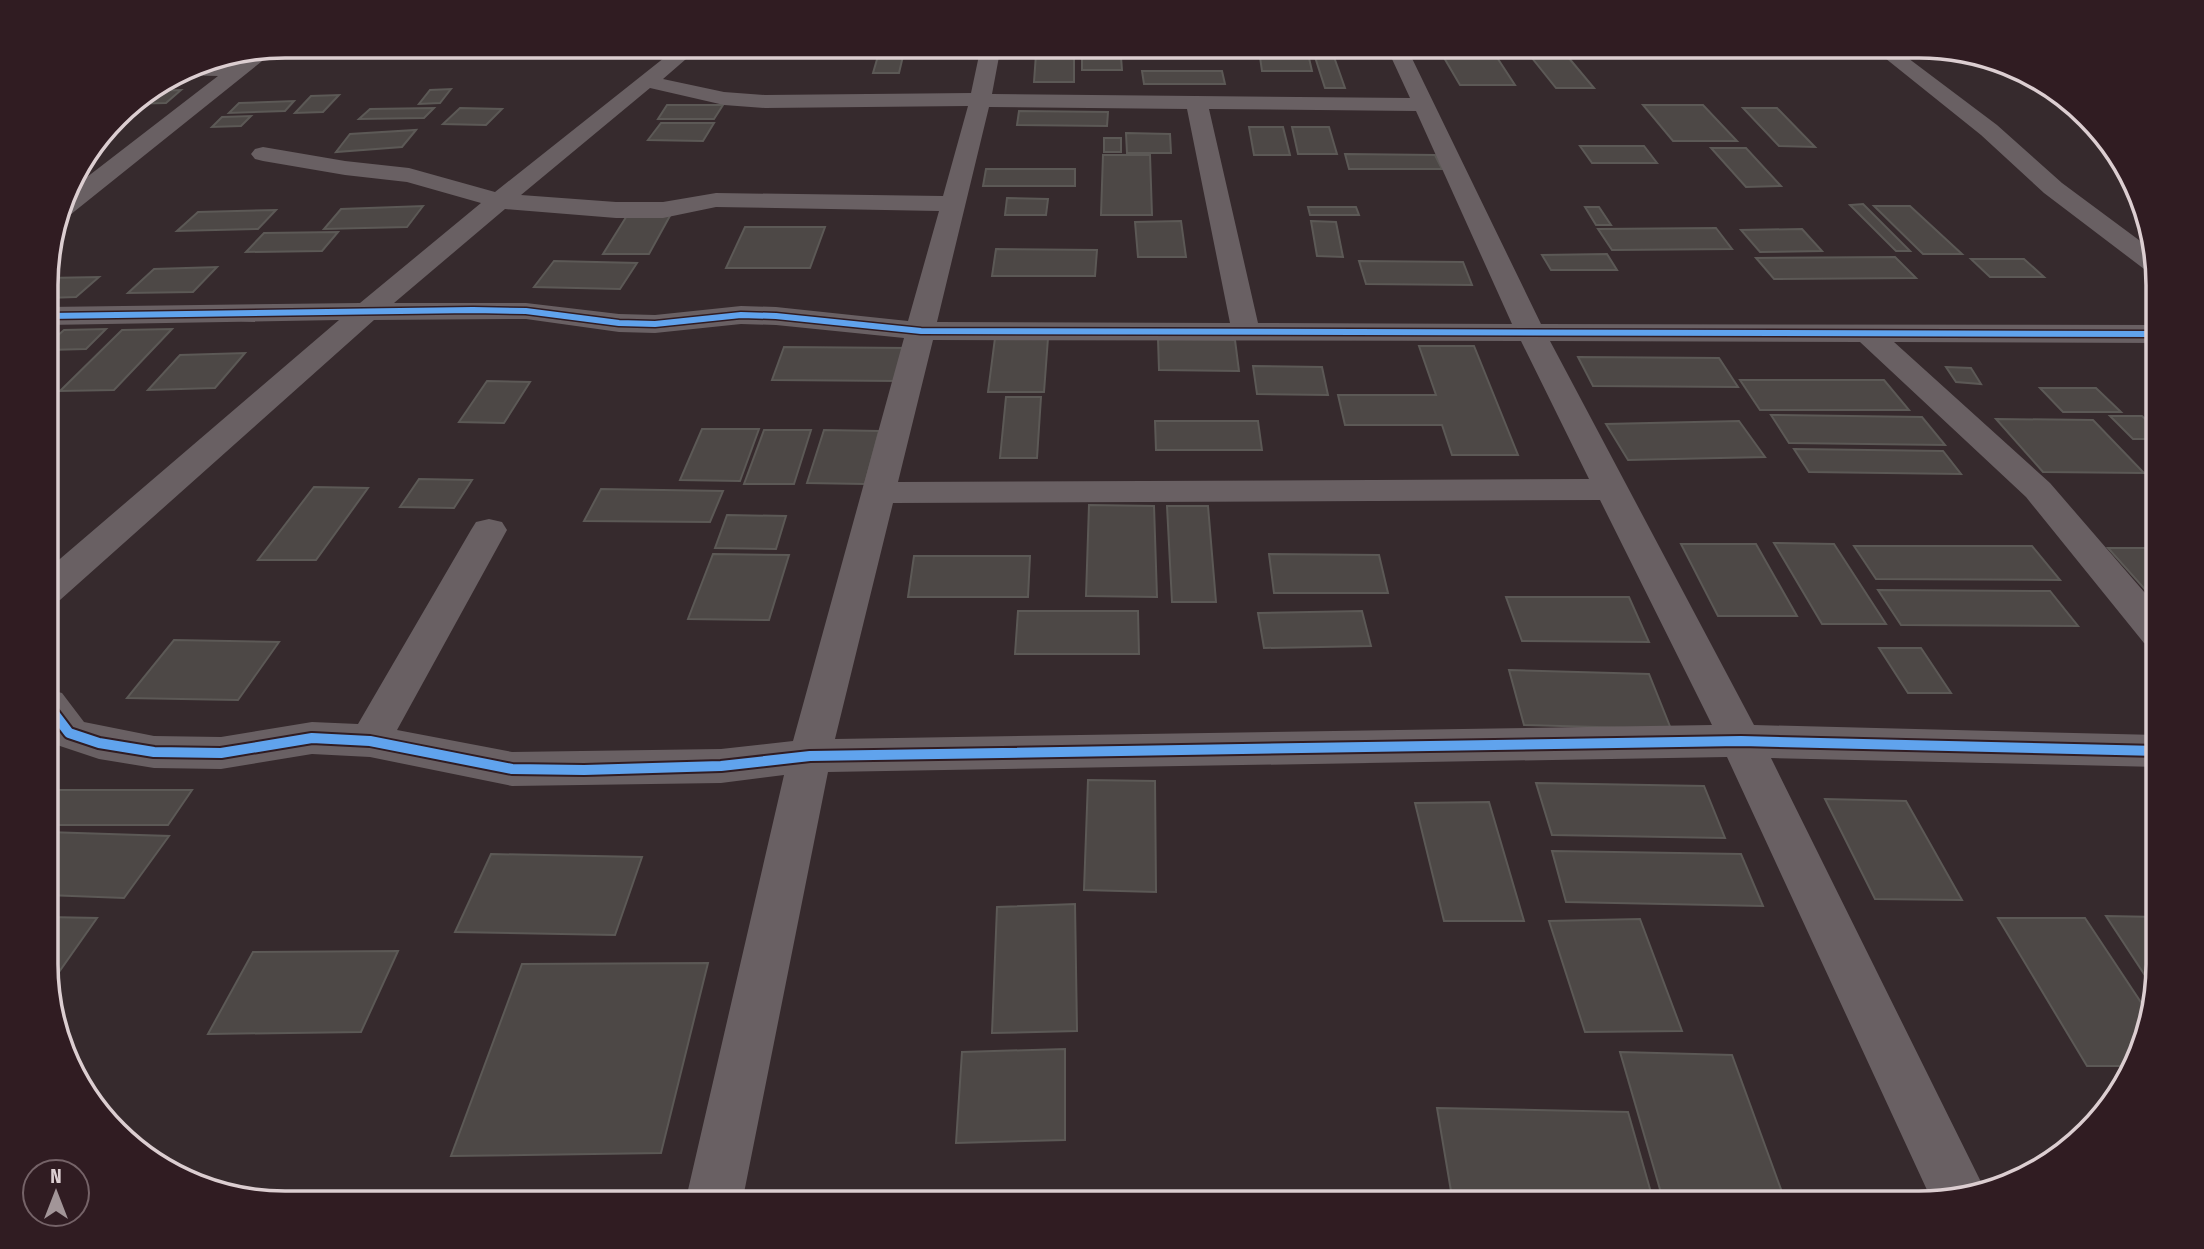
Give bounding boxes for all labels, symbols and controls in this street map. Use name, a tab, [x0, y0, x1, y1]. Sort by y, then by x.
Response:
north arrow	[21, 1158, 91, 1228]
text: N	[50, 1165, 62, 1188]

